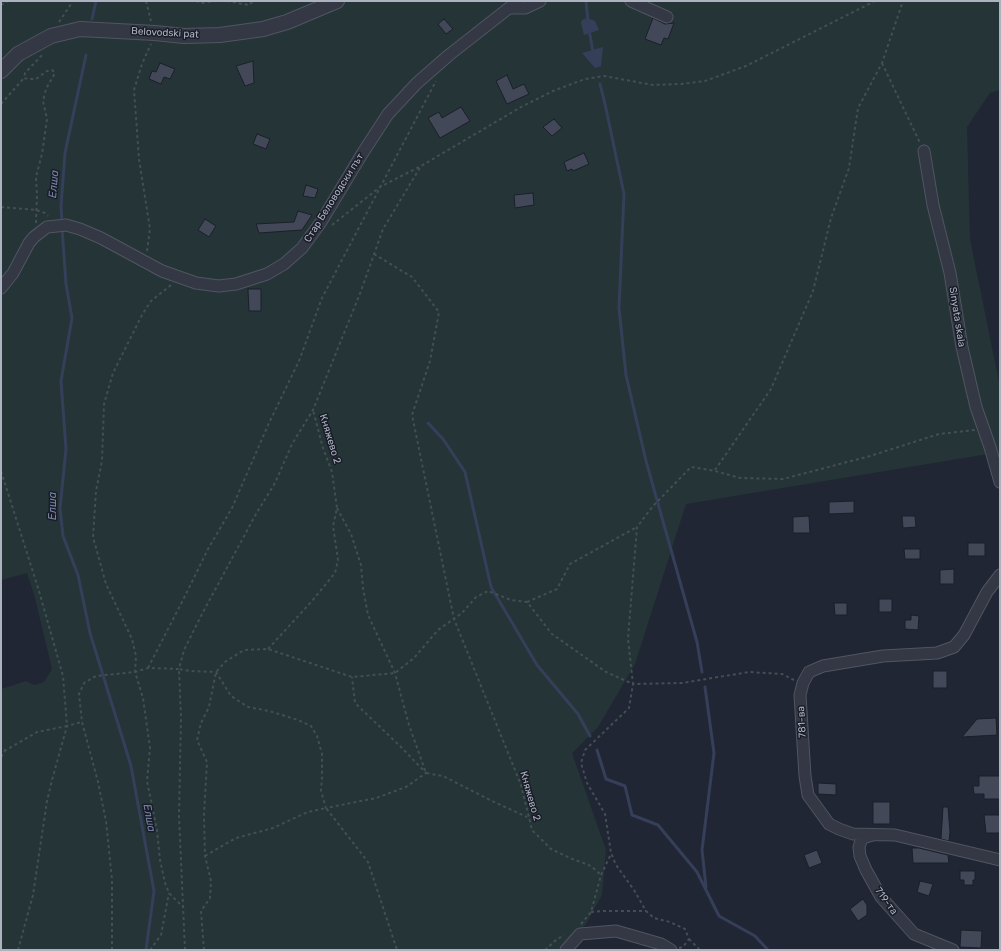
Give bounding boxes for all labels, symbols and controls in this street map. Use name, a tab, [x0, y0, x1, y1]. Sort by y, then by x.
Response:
street label: Belovodski pat	[131, 25, 199, 41]
street label: Стар Беловодски път	[302, 151, 366, 245]
water label: Елша	[46, 169, 62, 199]
street label: Sinyata skala	[946, 286, 968, 348]
street label: Княжево 2	[317, 413, 343, 465]
water label: Елша	[46, 492, 60, 520]
street label: 781-ва	[795, 706, 809, 738]
street label: Княжево 2	[517, 770, 543, 822]
water label: Елша	[140, 803, 158, 833]
street label: 719-та	[872, 885, 900, 917]

